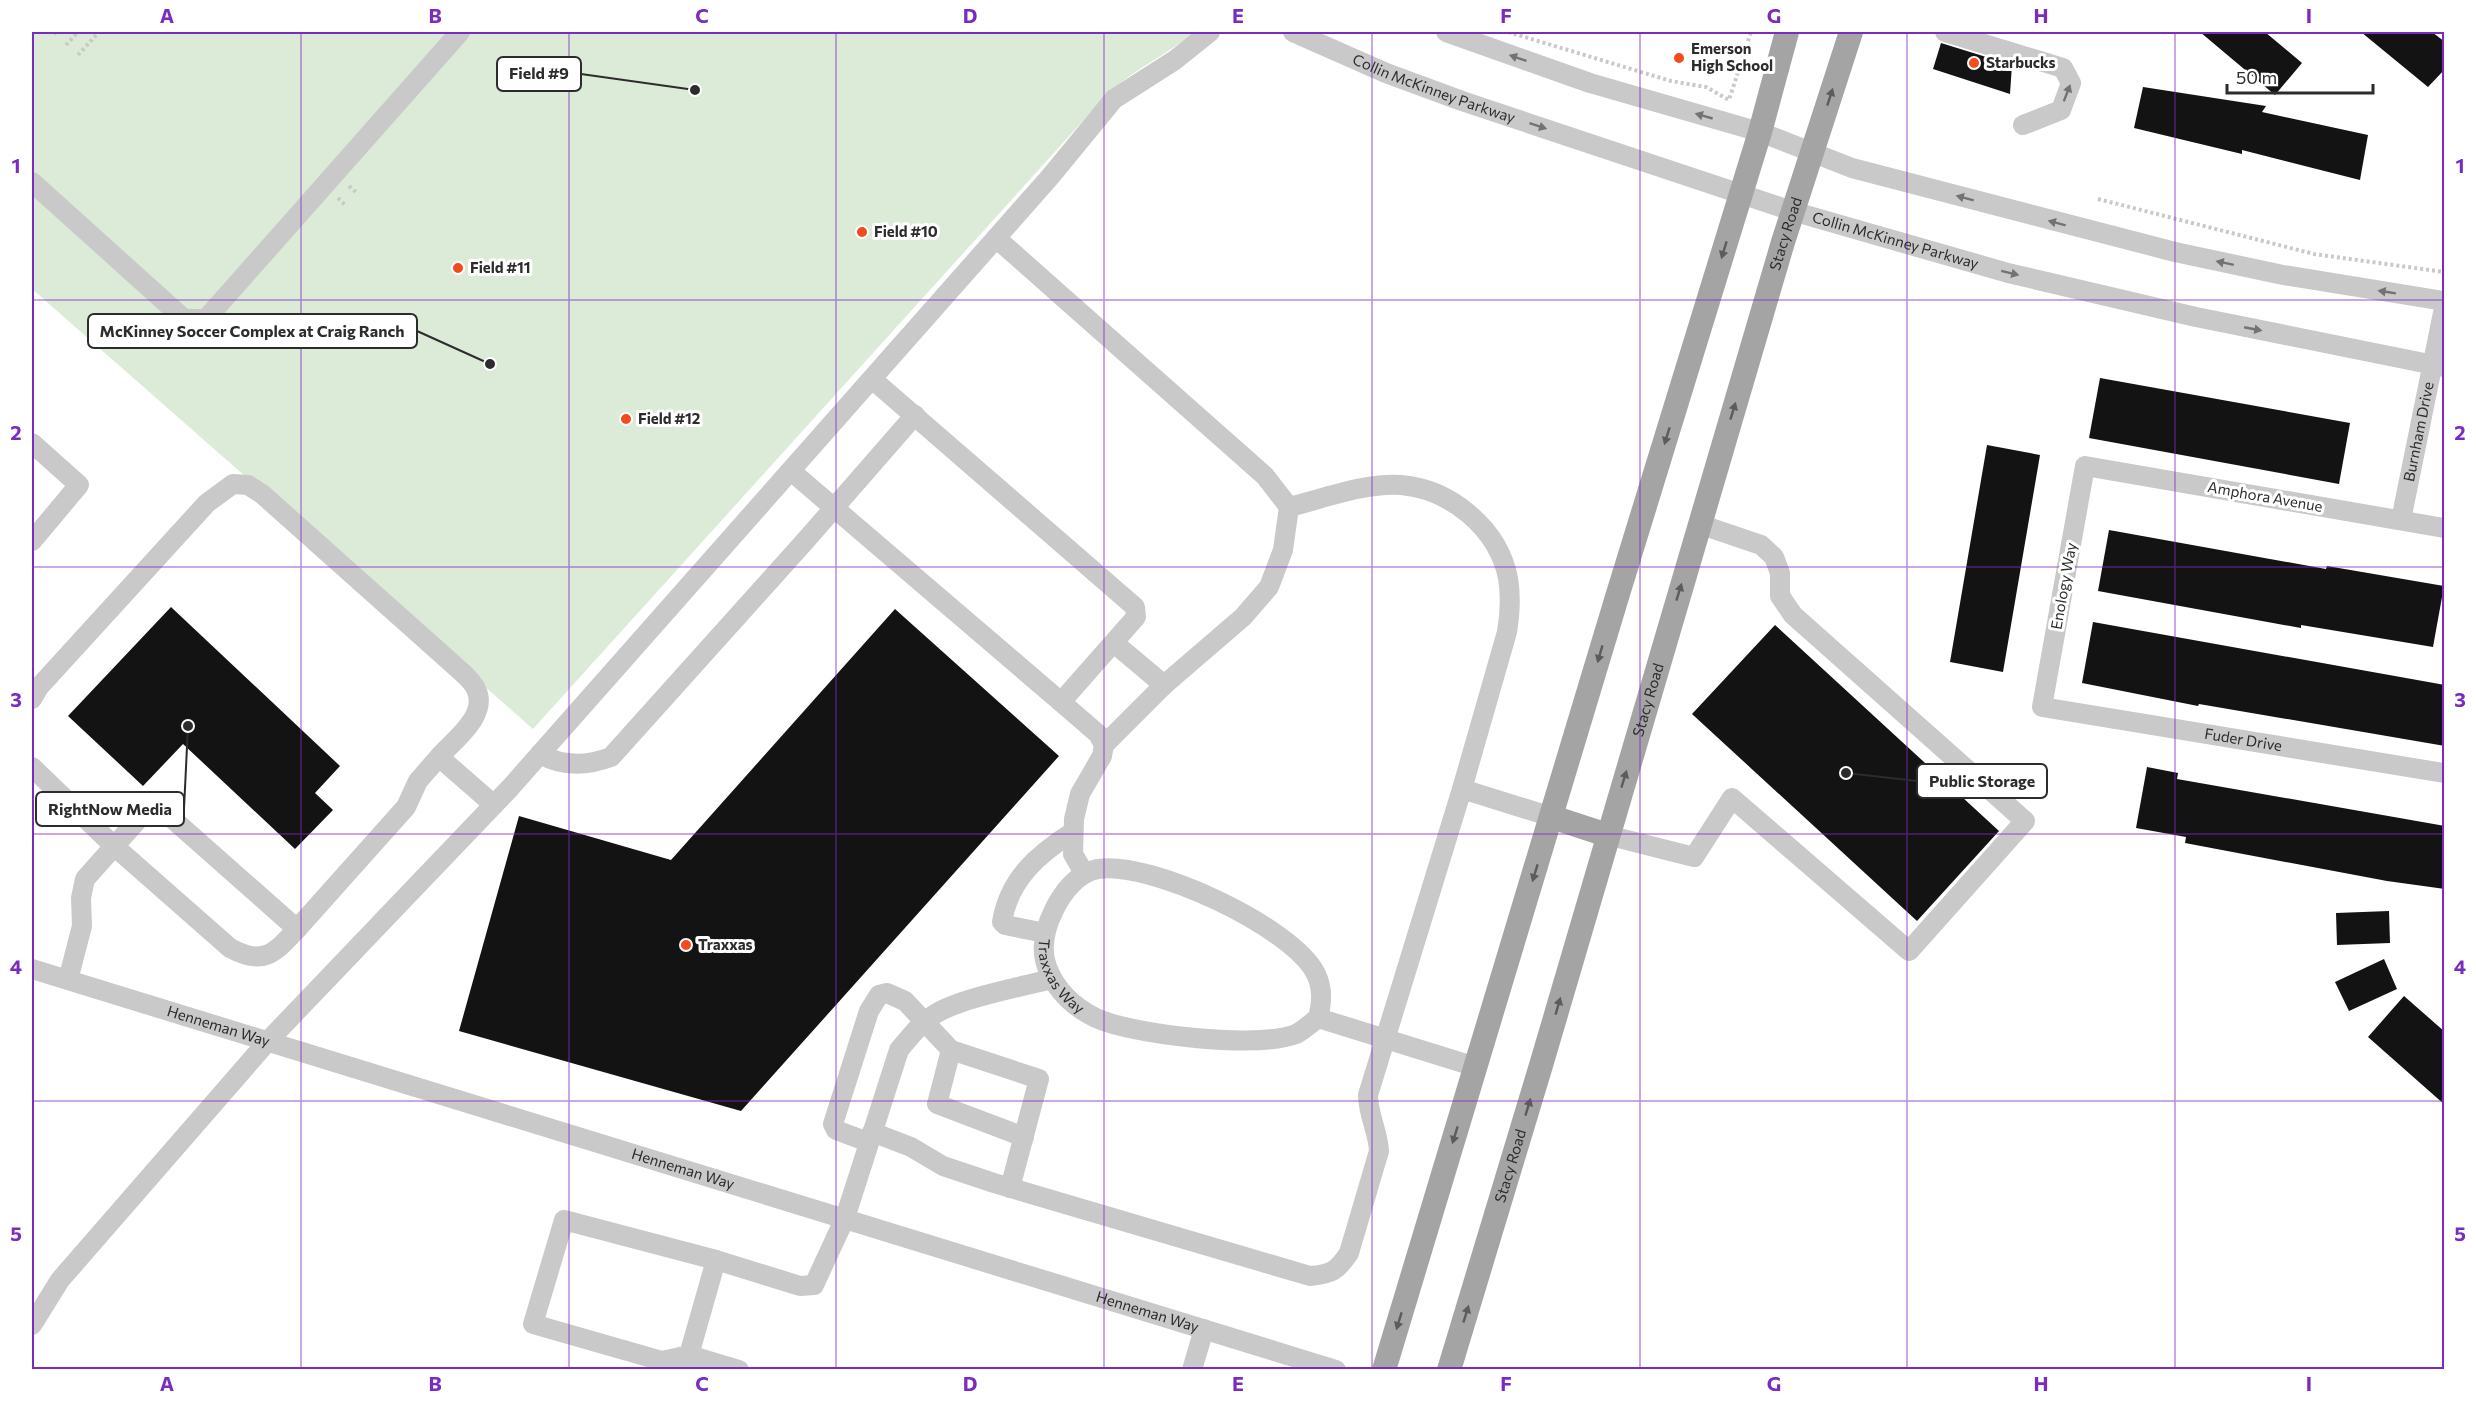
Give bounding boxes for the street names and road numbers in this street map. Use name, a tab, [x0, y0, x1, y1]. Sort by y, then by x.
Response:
street label: Collin McKinney Parkway	[1350, 49, 1518, 126]
street label: Stacy Road	[1765, 195, 1805, 272]
street label: Collin McKinney Parkway	[1810, 207, 1981, 272]
street label: Burnham Drive	[2399, 380, 2437, 483]
street label: Amphora Avenue	[2206, 477, 2324, 515]
street label: Enology Way	[2047, 541, 2080, 631]
street label: Stacy Road	[1628, 661, 1667, 739]
street label: Fuder Drive	[2203, 724, 2284, 754]
street label: Traxxas Way	[1035, 938, 1089, 1017]
street label: Henneman Way	[165, 1001, 273, 1050]
street label: Stacy Road	[1490, 1127, 1529, 1205]
street label: Henneman Way	[630, 1144, 737, 1193]
street label: Henneman Way	[1094, 1287, 1202, 1335]

